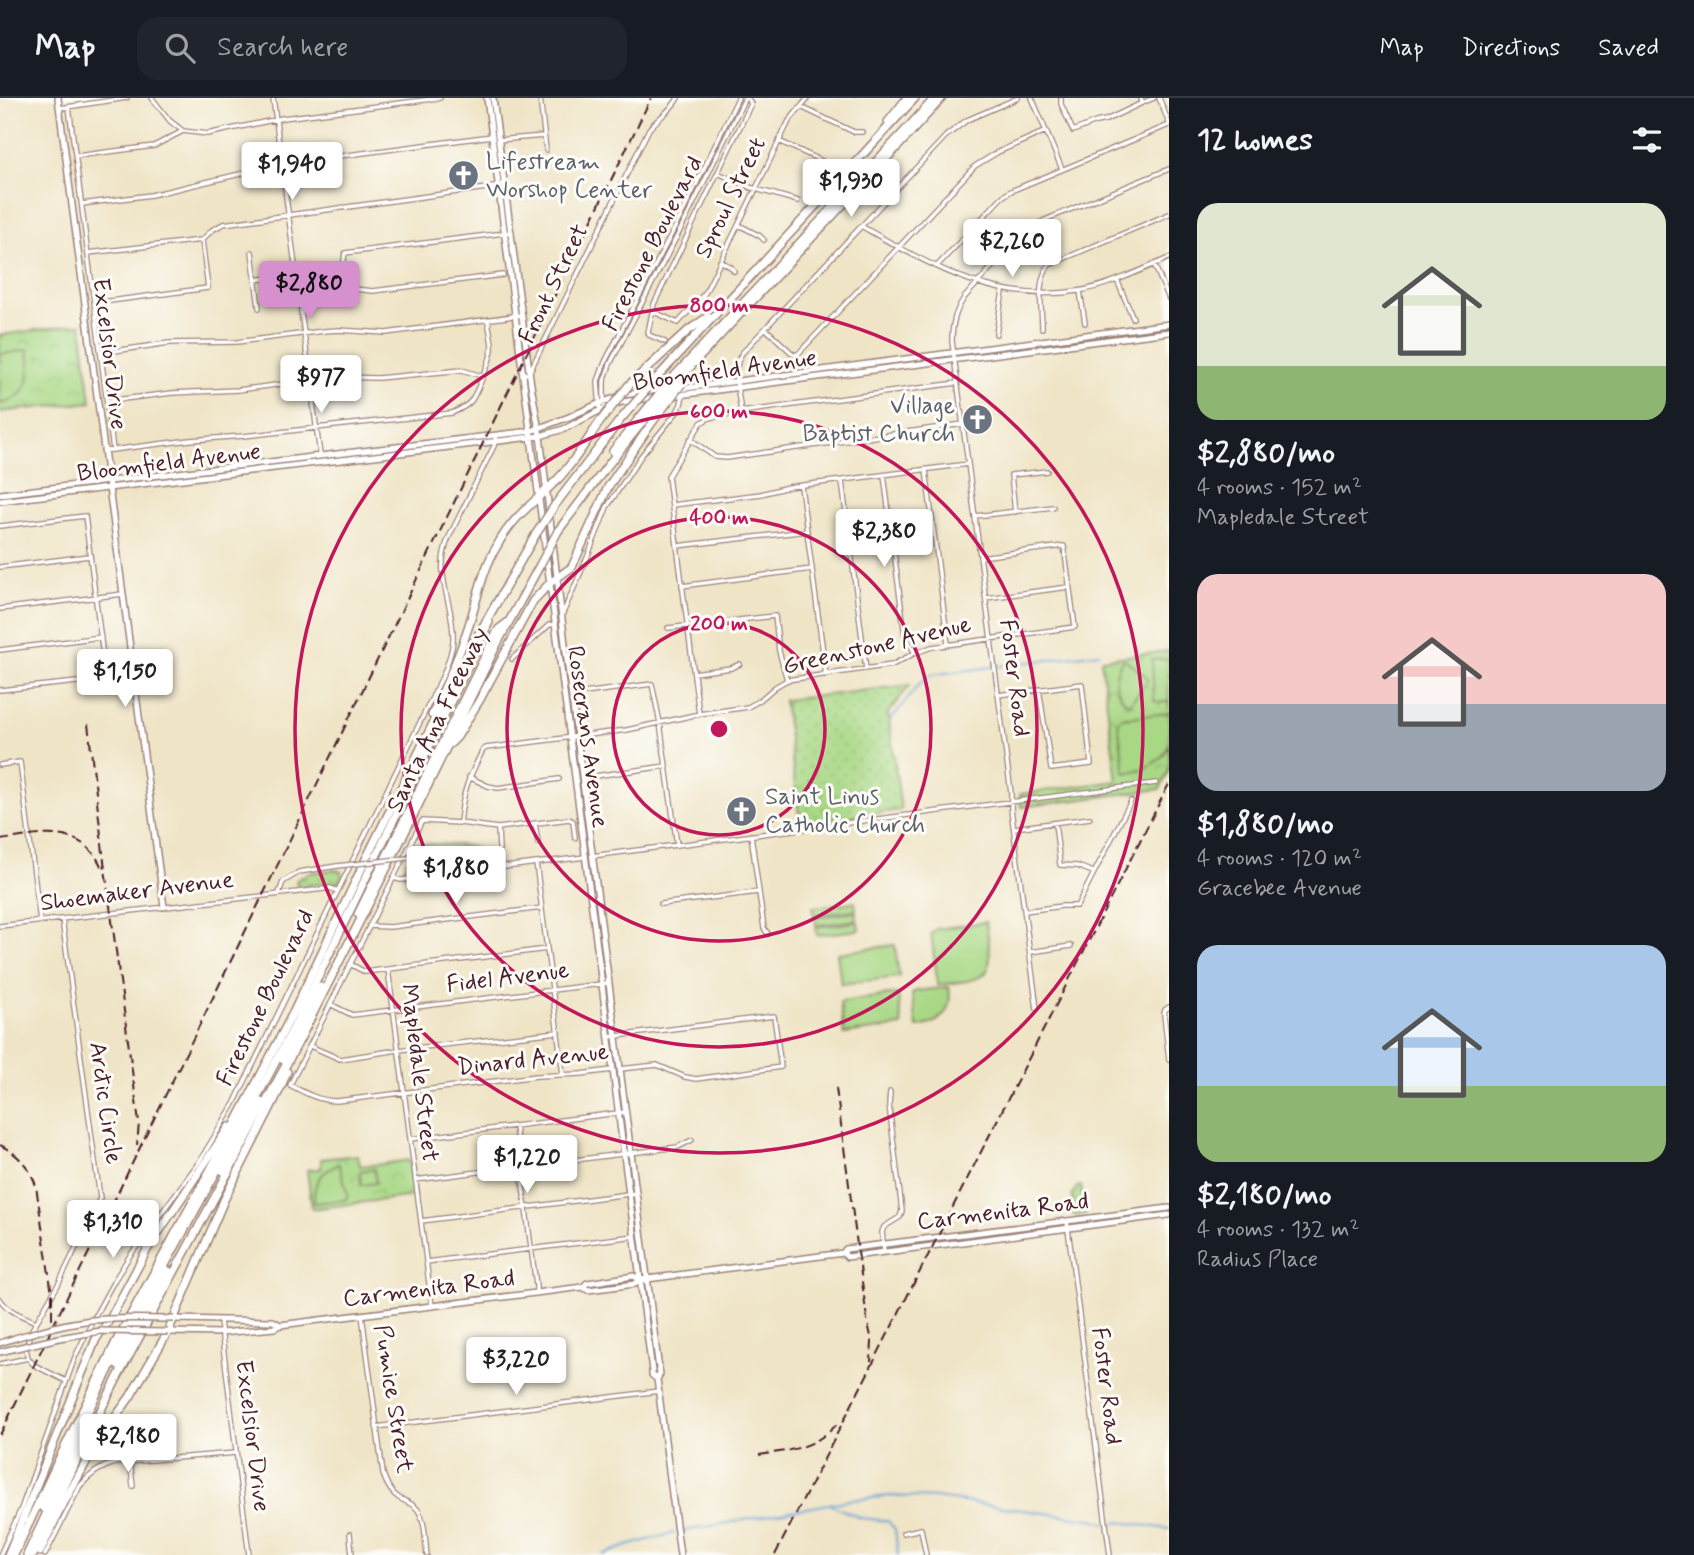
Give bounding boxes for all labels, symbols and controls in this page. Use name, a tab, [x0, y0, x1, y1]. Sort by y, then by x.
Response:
search box	[137, 17, 627, 80]
text: Map	[35, 26, 95, 70]
icon: search	[161, 29, 199, 67]
text: Search here	[217, 31, 348, 65]
text: Map	[1380, 33, 1424, 64]
text: Directions	[1462, 33, 1560, 64]
text: Saved	[1598, 33, 1659, 64]
text: 12 homes	[1197, 121, 1313, 160]
icon: filters	[1628, 121, 1666, 159]
street label: Sproul Street	[688, 132, 774, 264]
pin: $1,940	[235, 142, 349, 202]
place label: Lifestream Worshop Center	[486, 147, 652, 206]
text: $1,940	[258, 150, 326, 180]
street label: Firestone Boulevard	[595, 151, 711, 337]
church icon: Lifestream Worshop Center	[446, 159, 480, 193]
pin: $1,930	[794, 159, 908, 219]
text: $1,930	[819, 167, 883, 197]
street label: Front Street	[512, 219, 596, 349]
pin: $2,260	[955, 220, 1069, 279]
text: $2,260	[979, 227, 1045, 257]
icon: home	[1369, 248, 1495, 374]
pin: $2,880	[252, 262, 366, 321]
text: $2,880	[275, 269, 343, 299]
street label: Excelsior Drive	[84, 276, 134, 432]
text: 800 m	[690, 292, 749, 320]
street label: Bloomfield Avenue	[631, 343, 819, 399]
pin: $977	[280, 356, 362, 415]
text: $977	[296, 363, 346, 393]
place label: Village Baptist Church	[803, 391, 955, 450]
text: 600 m	[690, 398, 748, 426]
church icon: Village Baptist Church	[961, 403, 995, 437]
text: $2,880/mo	[1197, 434, 1335, 473]
street label: Bloomfield Avenue	[75, 436, 263, 490]
text: 4 rooms · 152 m²	[1197, 473, 1362, 503]
text: Mapledale Street	[1197, 503, 1369, 533]
text: 400 m	[689, 504, 749, 532]
pin: $2,380	[827, 510, 941, 569]
text: $2,380	[852, 517, 916, 547]
street label: Greenstone Avenue	[780, 609, 974, 683]
text: 200 m	[690, 610, 748, 638]
street label: Foster Road	[991, 617, 1037, 739]
icon: home	[1369, 619, 1495, 745]
street label: Santa Ana Freeway	[380, 622, 496, 818]
street label: Rosecrans Avenue	[559, 644, 615, 830]
pin: $1,150	[68, 650, 182, 709]
text: $1,150	[93, 657, 157, 687]
centre of rings	[707, 717, 731, 741]
place label: Saint Linus Catholic Church	[765, 782, 925, 841]
church icon: Saint Linus Catholic Church	[725, 794, 759, 828]
text: $1,880/mo	[1197, 805, 1334, 844]
text: 4 rooms · 120 m²	[1197, 844, 1362, 874]
pin: $1,880	[399, 846, 513, 906]
text: $1,880	[423, 854, 489, 884]
street label: Shoemaker Avenue	[38, 865, 236, 919]
text: Gracebee Avenue	[1197, 874, 1362, 904]
street label: Firestone Boulevard	[210, 905, 322, 1091]
street label: Fidel Avenue	[445, 955, 571, 1001]
street label: Mapledale Street	[393, 982, 445, 1164]
icon: home	[1369, 990, 1495, 1116]
street label: Dinard Avenue	[456, 1037, 610, 1083]
street label: Arctic Circle	[81, 1040, 129, 1166]
pin: $1,220	[470, 1136, 584, 1195]
text: $1,220	[493, 1143, 561, 1173]
text: $2,180/mo	[1197, 1176, 1332, 1215]
street label: Carmenita Road	[915, 1186, 1091, 1238]
pin: $1,310	[56, 1200, 170, 1260]
text: $1,310	[83, 1208, 143, 1238]
text: 4 rooms · 132 m²	[1197, 1215, 1359, 1245]
text: Radius Place	[1197, 1245, 1318, 1275]
street label: Carmenita Road	[341, 1263, 517, 1315]
street label: Pumice Street	[366, 1323, 420, 1475]
street label: Foster Road	[1083, 1325, 1129, 1447]
pin: $3,220	[459, 1338, 573, 1397]
text: $3,220	[482, 1345, 550, 1375]
street label: Excelsior Drive	[227, 1358, 277, 1514]
pin: $2,180	[71, 1414, 185, 1474]
text: $2,180	[96, 1422, 160, 1452]

